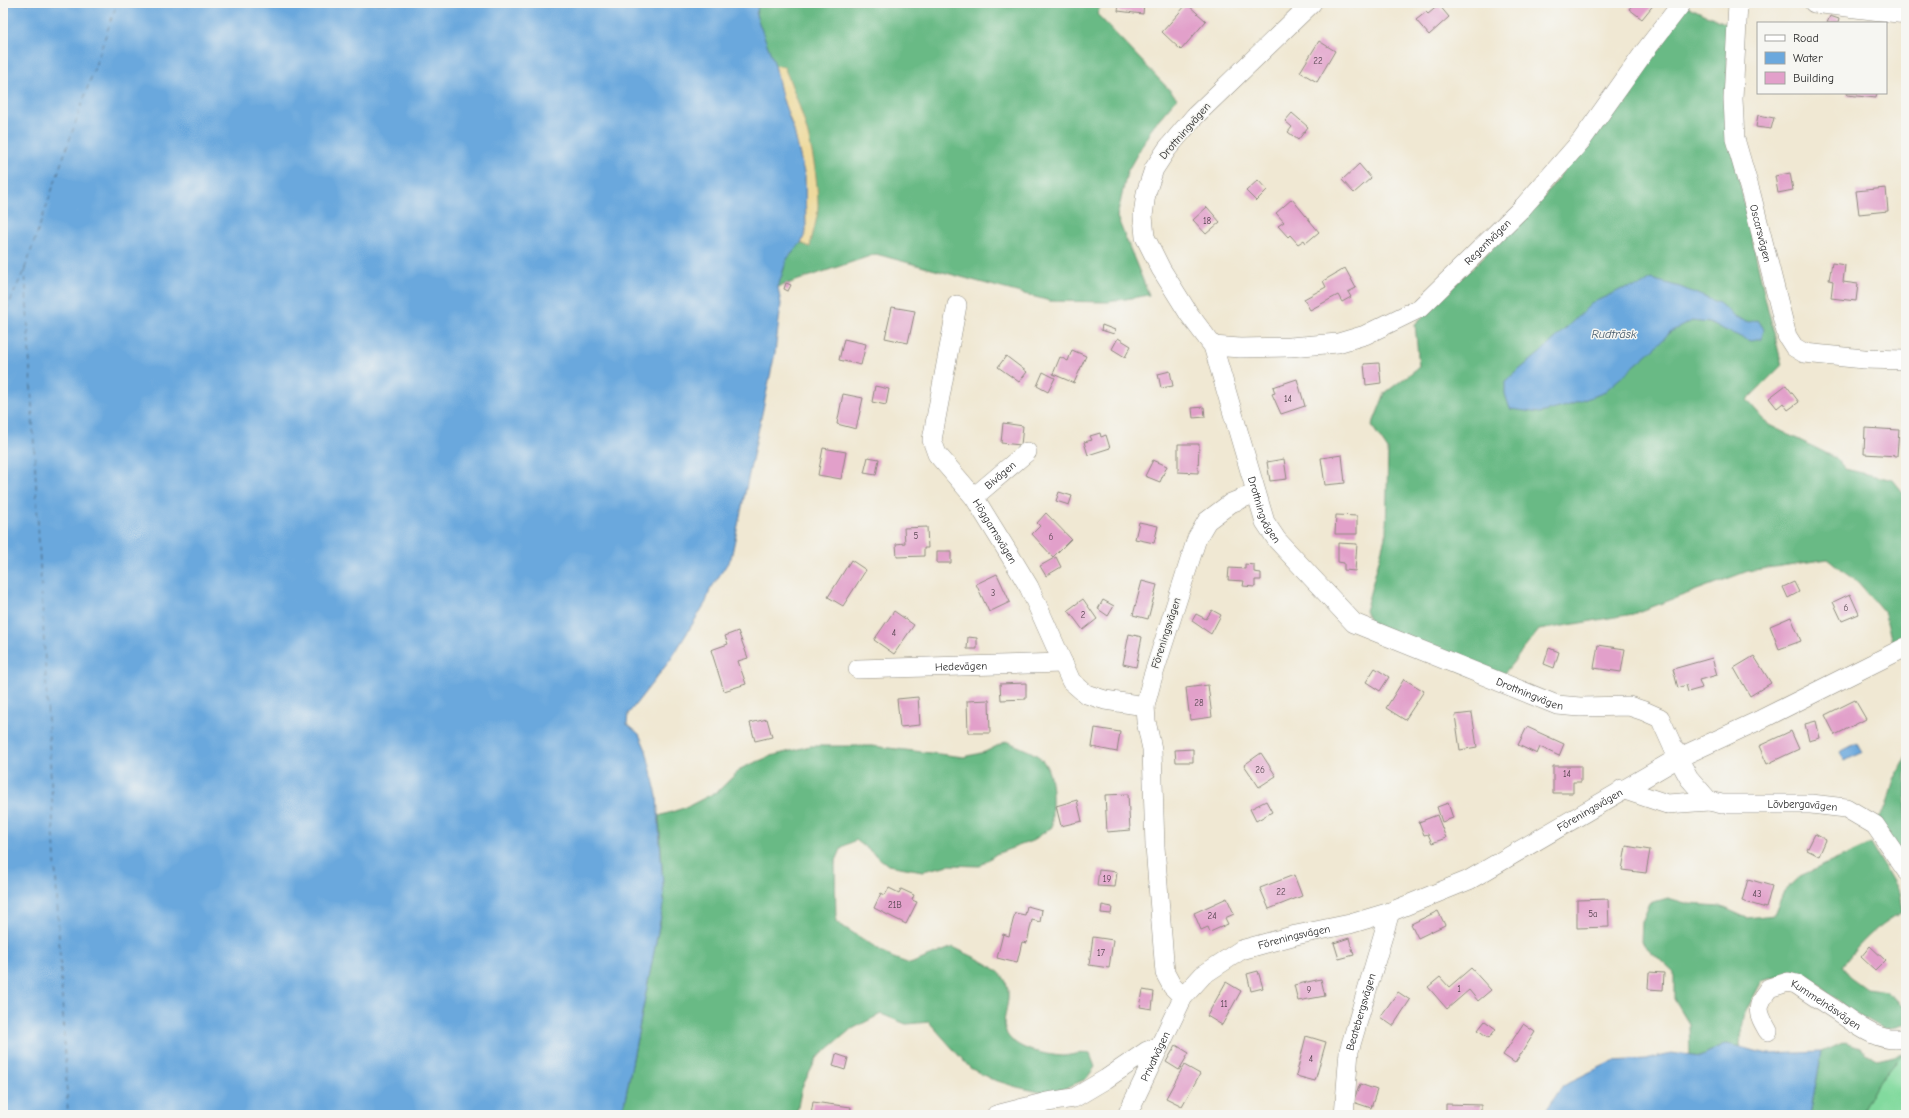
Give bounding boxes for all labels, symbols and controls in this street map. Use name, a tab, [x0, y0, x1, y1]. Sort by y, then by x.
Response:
legend	[1757, 22, 1887, 94]
text: Road	[1793, 31, 1819, 45]
text: Water	[1793, 51, 1823, 65]
house number: 22	[1313, 56, 1323, 66]
text: Building	[1793, 71, 1834, 85]
street label: Drottningvägen	[1157, 100, 1213, 162]
street label: Oscarsvägen	[1747, 203, 1775, 264]
house number: 18	[1203, 216, 1211, 226]
street label: Regentvägen	[1461, 216, 1513, 268]
water label: Rudträsk	[1592, 327, 1637, 341]
house number: 14	[1284, 394, 1292, 404]
street label: Bivägen	[982, 458, 1018, 492]
street label: Drottningvägen	[1245, 475, 1284, 546]
street label: Höggarnsvägen	[970, 496, 1020, 566]
house number: 5	[914, 531, 919, 541]
house number: 6	[1049, 532, 1054, 542]
house number: 3	[991, 588, 995, 598]
street label: Föreningsvägen	[1148, 596, 1184, 670]
house number: 6	[1844, 603, 1849, 613]
house number: 2	[1081, 610, 1086, 620]
house number: 4	[892, 628, 896, 638]
street label: Hedevägen	[935, 659, 987, 673]
street label: Drottningvägen	[1494, 675, 1564, 712]
house number: 28	[1194, 698, 1204, 708]
house number: 26	[1255, 765, 1265, 775]
house number: 14	[1563, 769, 1571, 779]
street label: Föreningsvägen	[1554, 785, 1625, 834]
street label: Lövbergavägen	[1768, 797, 1838, 813]
house number: 19	[1103, 874, 1111, 884]
house number: 22	[1276, 887, 1286, 897]
house number: 43	[1753, 889, 1761, 899]
house number: 21B	[888, 900, 902, 910]
house number: 5a	[1588, 909, 1598, 919]
house number: 24	[1207, 911, 1217, 921]
street label: Föreningsvägen	[1257, 922, 1331, 952]
house number: 17	[1097, 948, 1106, 958]
street label: Beatebergsvägen	[1343, 972, 1378, 1052]
street label: Kummelnäsvägen	[1790, 977, 1864, 1033]
house number: 1	[1457, 984, 1461, 994]
house number: 9	[1307, 985, 1312, 995]
house number: 11	[1220, 999, 1228, 1009]
street label: Privatvägen	[1137, 1029, 1172, 1083]
house number: 4	[1309, 1054, 1313, 1064]

